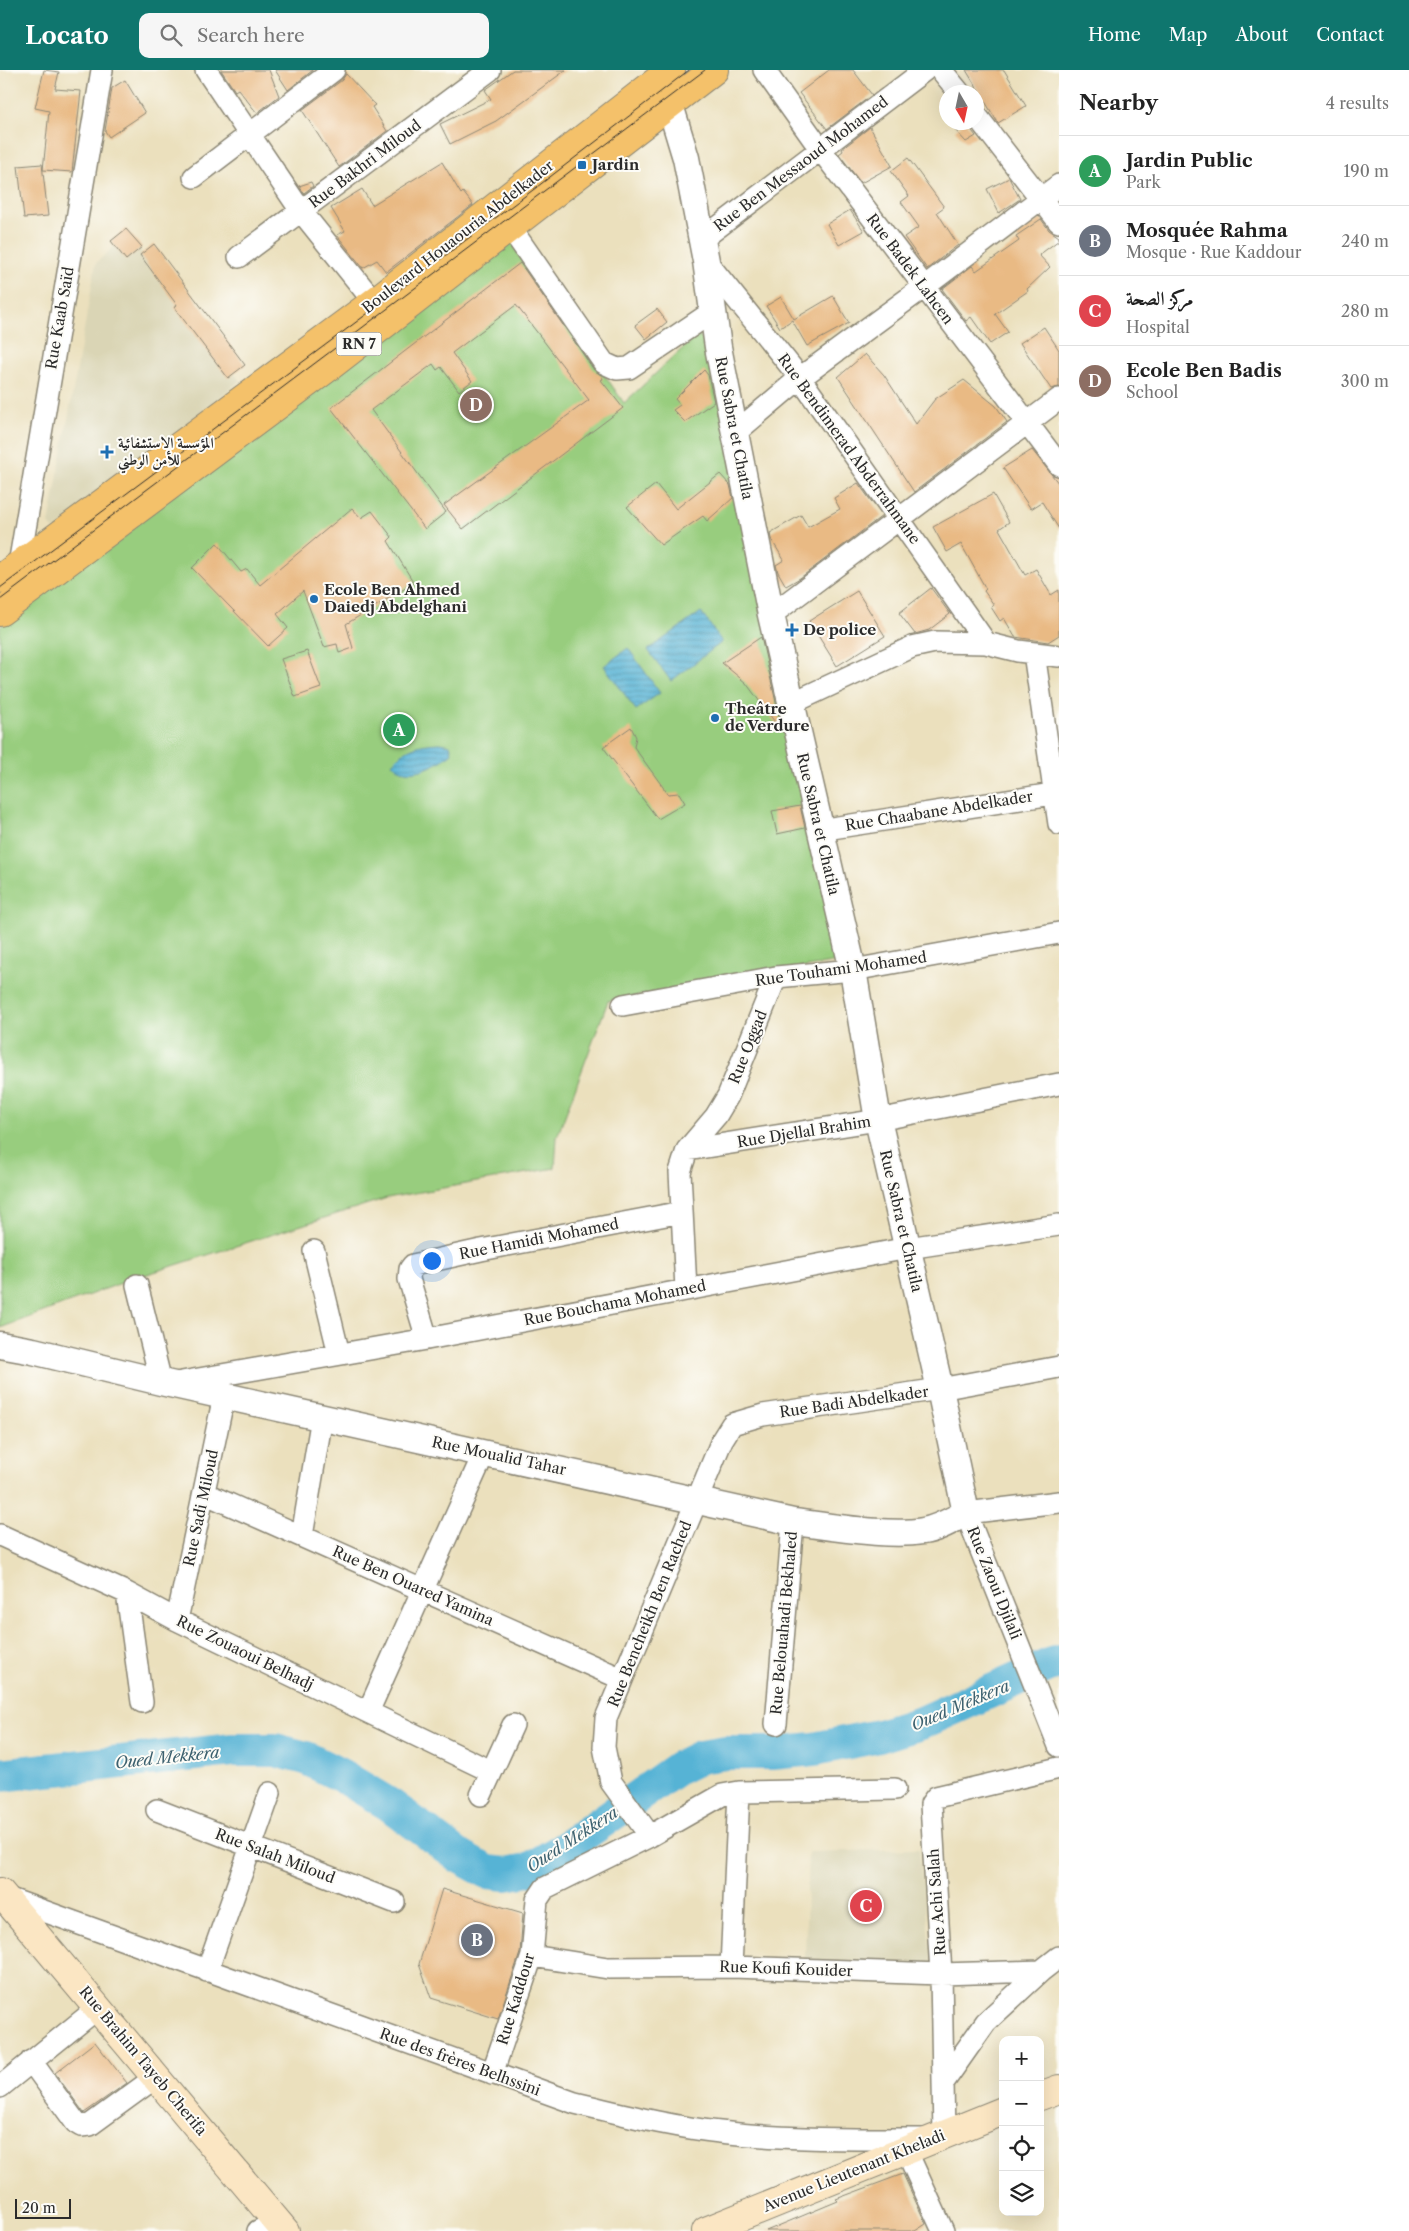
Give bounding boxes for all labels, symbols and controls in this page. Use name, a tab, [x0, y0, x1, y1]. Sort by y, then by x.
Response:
search box	[139, 13, 489, 58]
text: Locato	[25, 21, 109, 50]
icon: search	[157, 21, 185, 49]
text: Search here	[197, 24, 305, 47]
text: Home	[1088, 24, 1141, 46]
text: Map	[1169, 24, 1207, 46]
text: About	[1235, 24, 1288, 46]
text: Contact	[1316, 24, 1384, 46]
north arrow	[939, 85, 984, 130]
text: Nearby	[1079, 90, 1158, 115]
street label: Rue Ben Messaoud Mohamed	[710, 92, 892, 235]
text: 4 results	[1326, 93, 1389, 113]
street label: Rue Bakhri Miloud	[305, 115, 425, 212]
text: Jardin Public	[1126, 149, 1252, 172]
street label: Boulevard Houaouria Abdelkader	[358, 155, 558, 317]
place label: Jardin	[589, 155, 640, 174]
marker: Jardin	[576, 159, 588, 171]
text: A	[1089, 161, 1101, 181]
text: 190 m	[1344, 161, 1389, 181]
text: Park	[1126, 172, 1161, 192]
street label: Rue Badek Lahcen	[863, 210, 959, 328]
text: Mosquée Rahma	[1126, 219, 1288, 242]
text: B	[1089, 231, 1101, 251]
text: 240 m	[1341, 231, 1389, 251]
text: Mosque · Rue Kaddour	[1126, 242, 1302, 262]
street label: Rue Kaab Saïd	[41, 265, 78, 371]
text: مركز الصحة	[1126, 287, 1193, 310]
text: C	[1089, 301, 1101, 321]
text: 280 m	[1341, 301, 1389, 321]
text: Hospital	[1126, 317, 1190, 337]
road number: RN 7	[336, 332, 382, 356]
street label: Rue Bendimerad Abderrahmane	[774, 350, 925, 548]
street label: Rue Sabra et Chatila	[711, 355, 758, 501]
text: Ecole Ben Badis	[1126, 359, 1282, 382]
text: D	[1088, 371, 1102, 391]
text: 300 m	[1341, 371, 1389, 391]
text: School	[1126, 382, 1178, 402]
pin: D	[460, 386, 492, 424]
place label: المؤسسة الاستشفائية للأمن الوطني	[118, 433, 214, 474]
marker: المؤسسة الاستشفائية للأمن الوطني	[100, 445, 114, 459]
place label: Ecole Ben Ahmed Daiedj Abdelghani	[324, 580, 468, 616]
marker: Ecole Ben Ahmed Daiedj Abdelghani	[308, 593, 320, 605]
place label: De police	[803, 620, 876, 639]
marker: De police	[785, 623, 799, 637]
place label: Theâtre de Verdure	[725, 699, 810, 735]
pin: A	[383, 711, 415, 749]
marker: Theâtre de Verdure	[709, 712, 721, 724]
street label: Rue Sabra et Chatila	[793, 751, 844, 897]
street label: Rue Chaabane Abdelkader	[844, 786, 1035, 835]
street label: Rue Touhami Mohamed	[754, 947, 928, 990]
street label: Rue Oggad	[724, 1007, 771, 1086]
street label: Rue Djellal Brahim	[736, 1112, 872, 1151]
street label: Rue Sabra et Chatila	[876, 1148, 927, 1294]
street label: Rue Hamidi Mohamed	[457, 1214, 620, 1263]
your location	[419, 1248, 445, 1274]
street label: Rue Bouchama Mohamed	[522, 1276, 708, 1330]
street label: Rue Badi Abdelkader	[778, 1382, 930, 1421]
street label: Rue Moualid Tahar	[430, 1432, 569, 1479]
street label: Rue Sadi Miloud	[179, 1448, 222, 1568]
street label: Rue Bencheikh Ben Rached	[603, 1518, 696, 1710]
street label: Rue Zaoui Djilali	[963, 1524, 1026, 1642]
street label: Rue Belouahadi Bekhaled	[766, 1530, 801, 1715]
street label: Rue Ben Ouared Yamina	[330, 1541, 497, 1630]
street label: Rue Zouaoui Belhadj	[174, 1611, 317, 1694]
water label: Oued Mekkera	[908, 1675, 1013, 1735]
water label: Oued Mekkera	[114, 1742, 221, 1772]
water label: Oued Mekkera	[523, 1802, 622, 1876]
street label: Rue Salah Miloud	[213, 1824, 338, 1887]
street label: Rue Achi Salah	[923, 1847, 950, 1956]
pin: C	[850, 1887, 882, 1925]
pin: B	[461, 1921, 493, 1959]
street label: Rue Kaddour	[493, 1950, 539, 2047]
street label: Rue Koufi Kouider	[719, 1957, 854, 1980]
street label: Rue Brahim Tayeb Cherifa	[75, 1982, 211, 2139]
street label: Rue des frères Belhssini	[377, 2024, 544, 2100]
map controls	[999, 2036, 1044, 2216]
button: +	[999, 2036, 1044, 2081]
button: −	[999, 2081, 1044, 2126]
street label: Avenue Lieutenant Kheladi	[759, 2125, 948, 2216]
button: locate	[999, 2126, 1044, 2171]
button: layers	[999, 2171, 1044, 2216]
scale bar	[15, 2196, 71, 2219]
text: 20 m	[22, 2199, 56, 2217]

